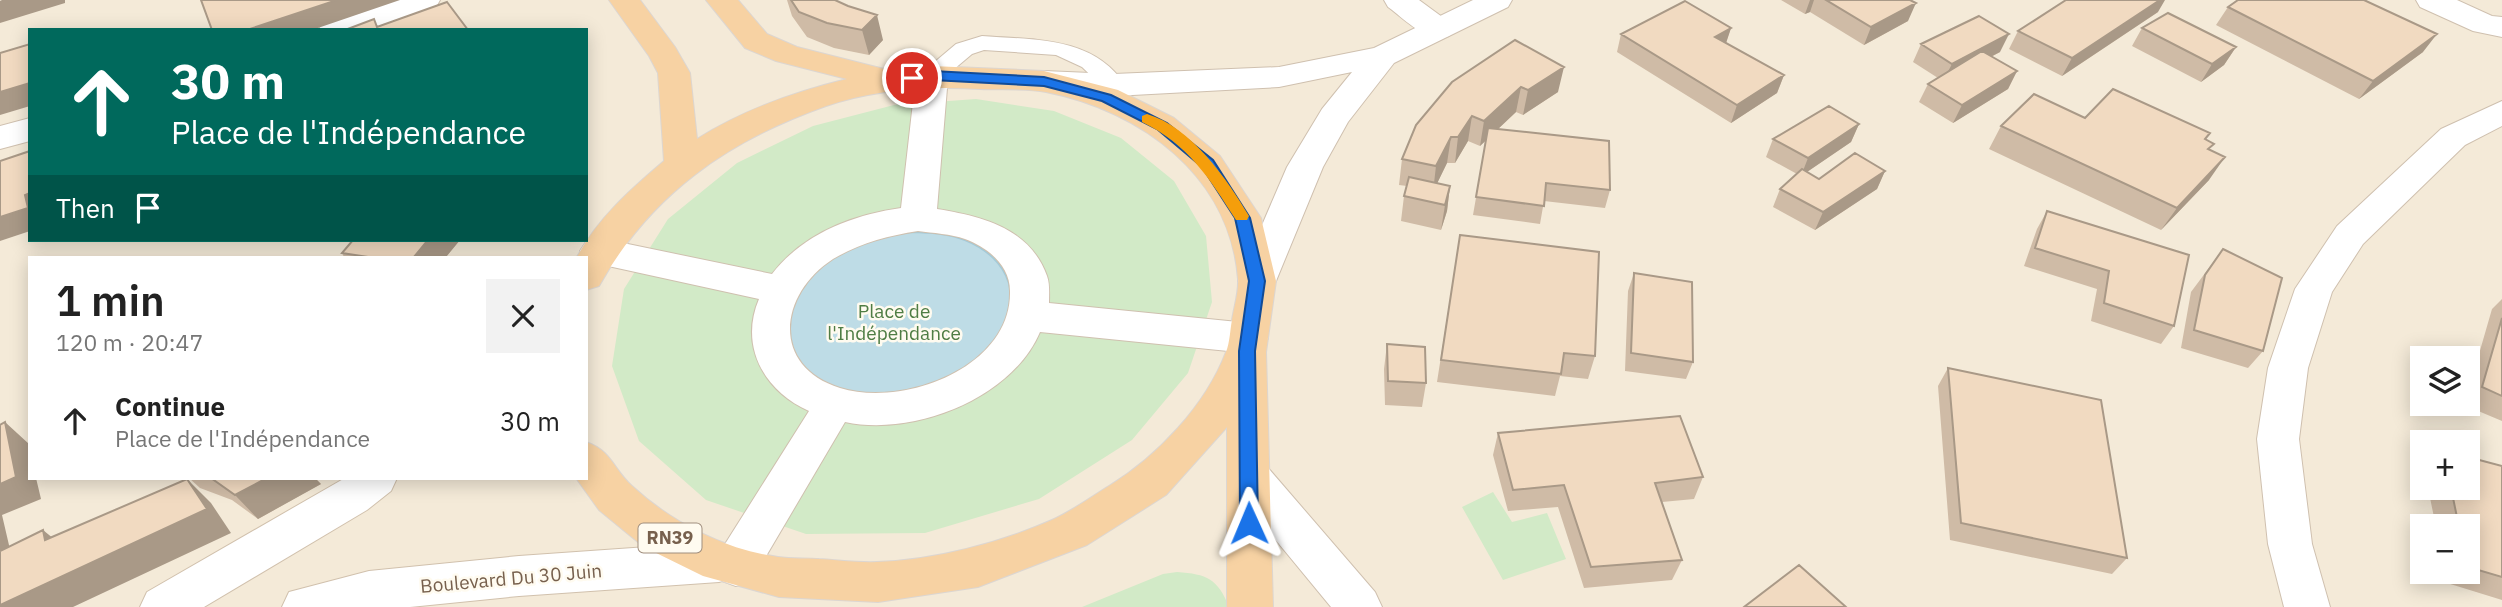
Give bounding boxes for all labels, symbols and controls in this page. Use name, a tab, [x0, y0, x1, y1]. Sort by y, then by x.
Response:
pin	[882, 48, 942, 108]
text: 30 m	[171, 49, 285, 112]
icon: ahead	[56, 56, 147, 147]
icon: arrive	[893, 59, 931, 97]
text: Place de l'Indépendance	[171, 111, 526, 153]
icon: arrive	[129, 189, 167, 227]
text: Then	[56, 191, 115, 225]
text: 1 min	[56, 273, 165, 328]
button: close	[486, 279, 560, 353]
park label: Place de l'Indépendance	[827, 299, 961, 345]
text: 120 m · 20:47	[56, 327, 203, 357]
map controls	[2410, 346, 2480, 584]
button: layers	[2410, 346, 2480, 416]
text: Continue	[115, 389, 225, 423]
icon: ahead	[56, 402, 94, 440]
text: 30 m	[500, 404, 560, 438]
text: Place de l'Indépendance	[115, 423, 370, 453]
button: +	[2410, 430, 2480, 500]
position arrow	[1212, 486, 1286, 560]
button: −	[2410, 514, 2480, 584]
road number: RN39	[638, 524, 702, 552]
street label: Boulevard Du 30 Juin	[419, 558, 603, 598]

